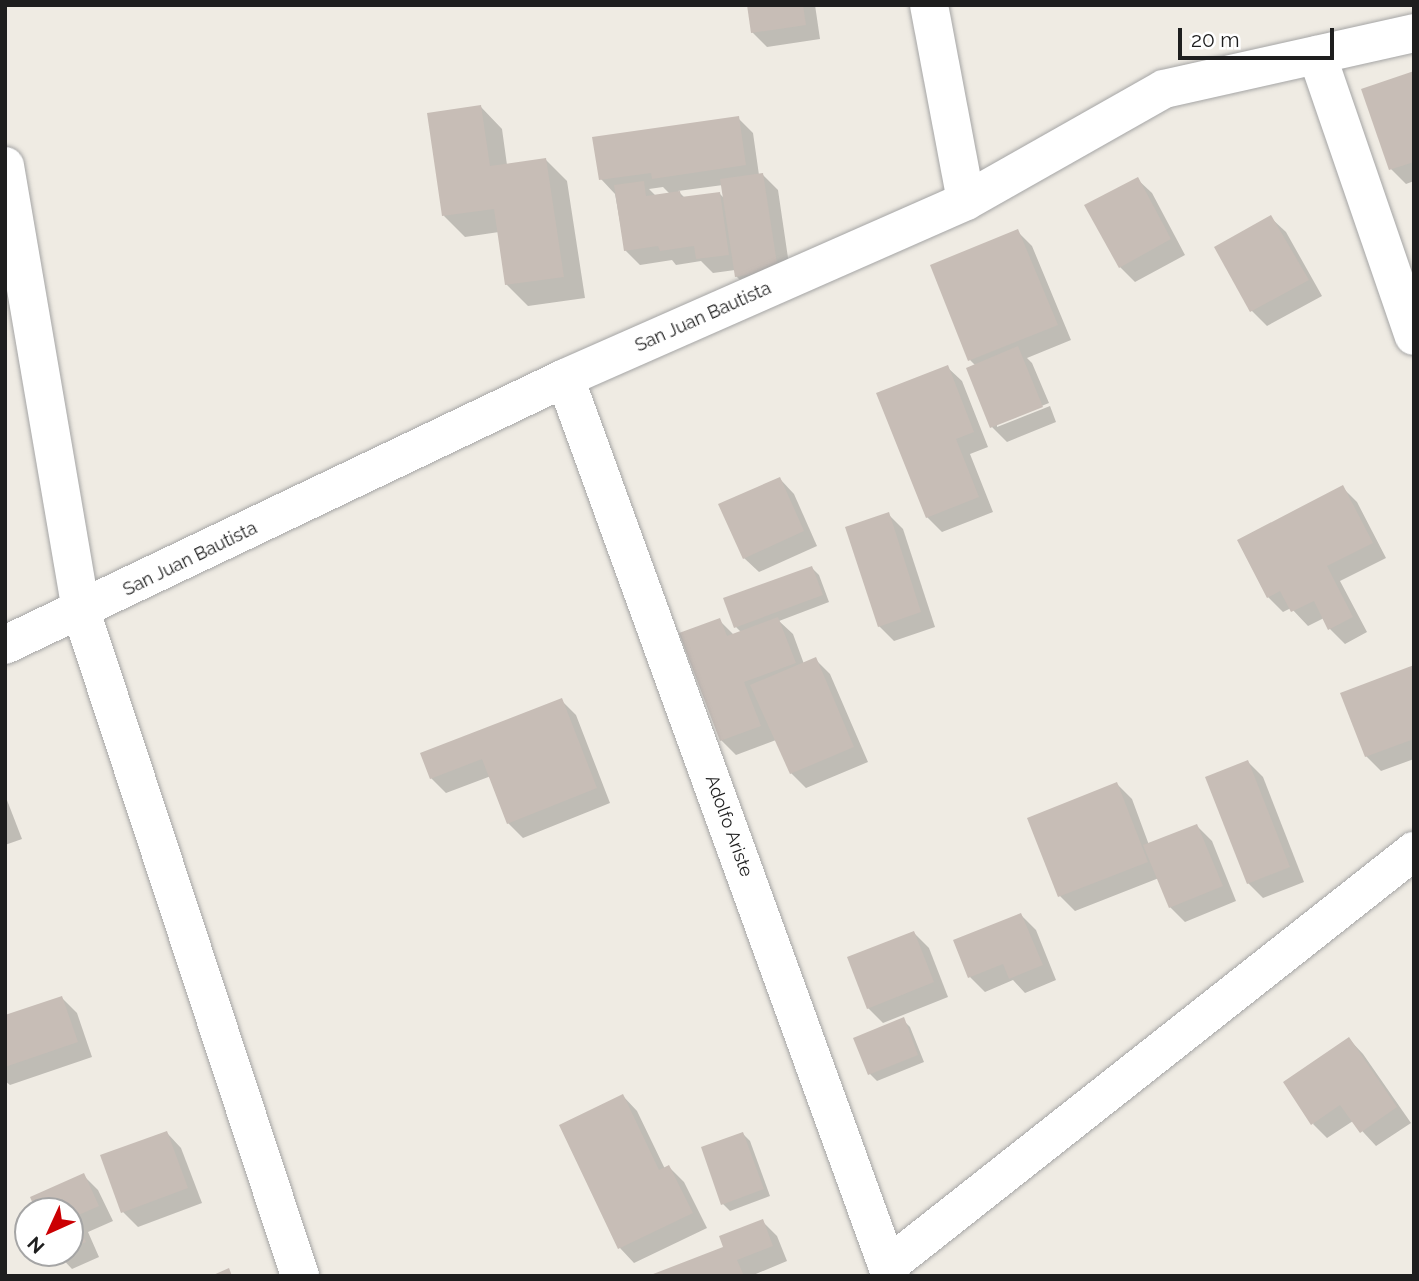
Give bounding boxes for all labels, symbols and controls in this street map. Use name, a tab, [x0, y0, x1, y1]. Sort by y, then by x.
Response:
scale bar	[1181, 14, 1337, 58]
text: 20 m	[1191, 27, 1239, 52]
street label: San Juan Bautista	[631, 277, 775, 357]
street label: San Juan Bautista	[119, 517, 261, 601]
street label: Adolfo Ariste	[701, 772, 757, 880]
north arrow	[14, 1197, 84, 1267]
text: N	[23, 1233, 48, 1258]

